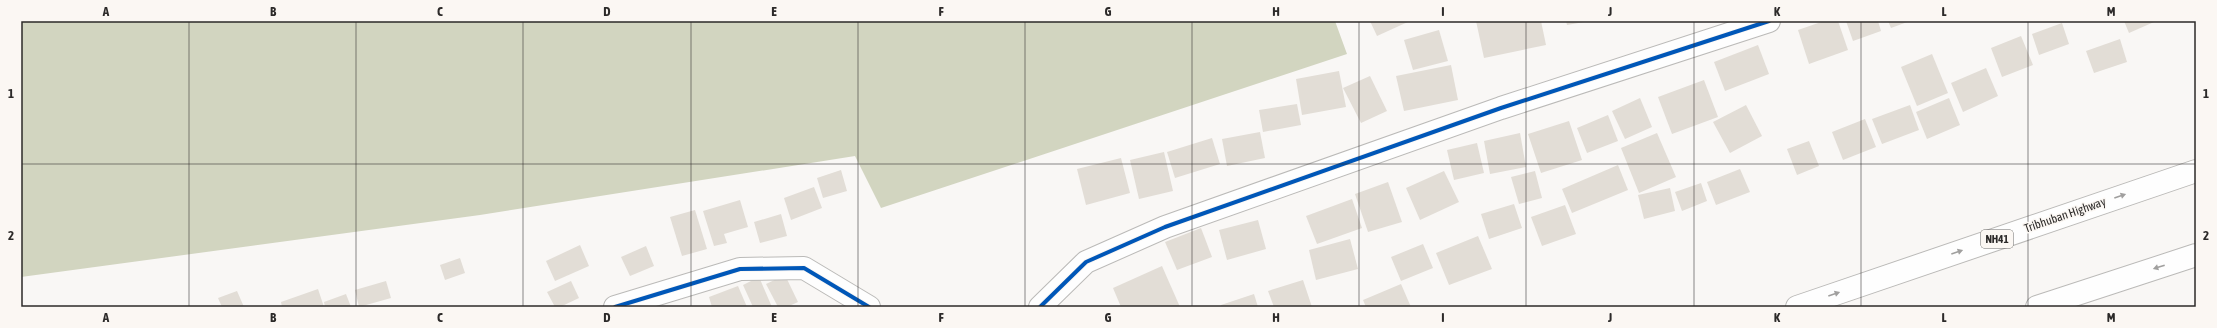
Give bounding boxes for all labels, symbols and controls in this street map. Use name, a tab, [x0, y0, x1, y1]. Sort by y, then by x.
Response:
text: A	[102, 4, 110, 19]
text: B	[270, 4, 277, 19]
text: C	[437, 4, 443, 19]
text: D	[603, 4, 611, 19]
text: E	[771, 4, 777, 19]
text: F	[938, 4, 944, 19]
text: G	[1105, 4, 1112, 19]
text: H	[1272, 4, 1280, 19]
text: I	[1441, 4, 1445, 19]
text: J	[1607, 4, 1612, 19]
text: K	[1774, 4, 1781, 19]
text: L	[1941, 4, 1947, 19]
text: M	[2107, 4, 2116, 19]
text: 1	[8, 86, 14, 101]
text: 1	[2203, 86, 2209, 101]
one-way arrow	[2114, 193, 2126, 199]
street label: Tribhuban Highway	[2022, 195, 2108, 235]
text: 2	[8, 228, 14, 243]
text: 2	[2203, 228, 2209, 243]
road number: NH41	[1981, 230, 2013, 248]
one-way arrow	[1952, 249, 1964, 255]
one-way arrow	[2153, 264, 2165, 270]
one-way arrow	[1829, 291, 1841, 297]
text: A	[102, 310, 110, 325]
text: B	[270, 310, 277, 325]
text: C	[437, 310, 443, 325]
text: D	[603, 310, 611, 325]
text: E	[771, 310, 777, 325]
text: F	[938, 310, 944, 325]
text: G	[1105, 310, 1112, 325]
text: H	[1272, 310, 1280, 325]
text: I	[1441, 310, 1445, 325]
text: J	[1607, 310, 1612, 325]
text: K	[1774, 310, 1781, 325]
text: L	[1941, 310, 1947, 325]
text: M	[2107, 310, 2116, 325]

